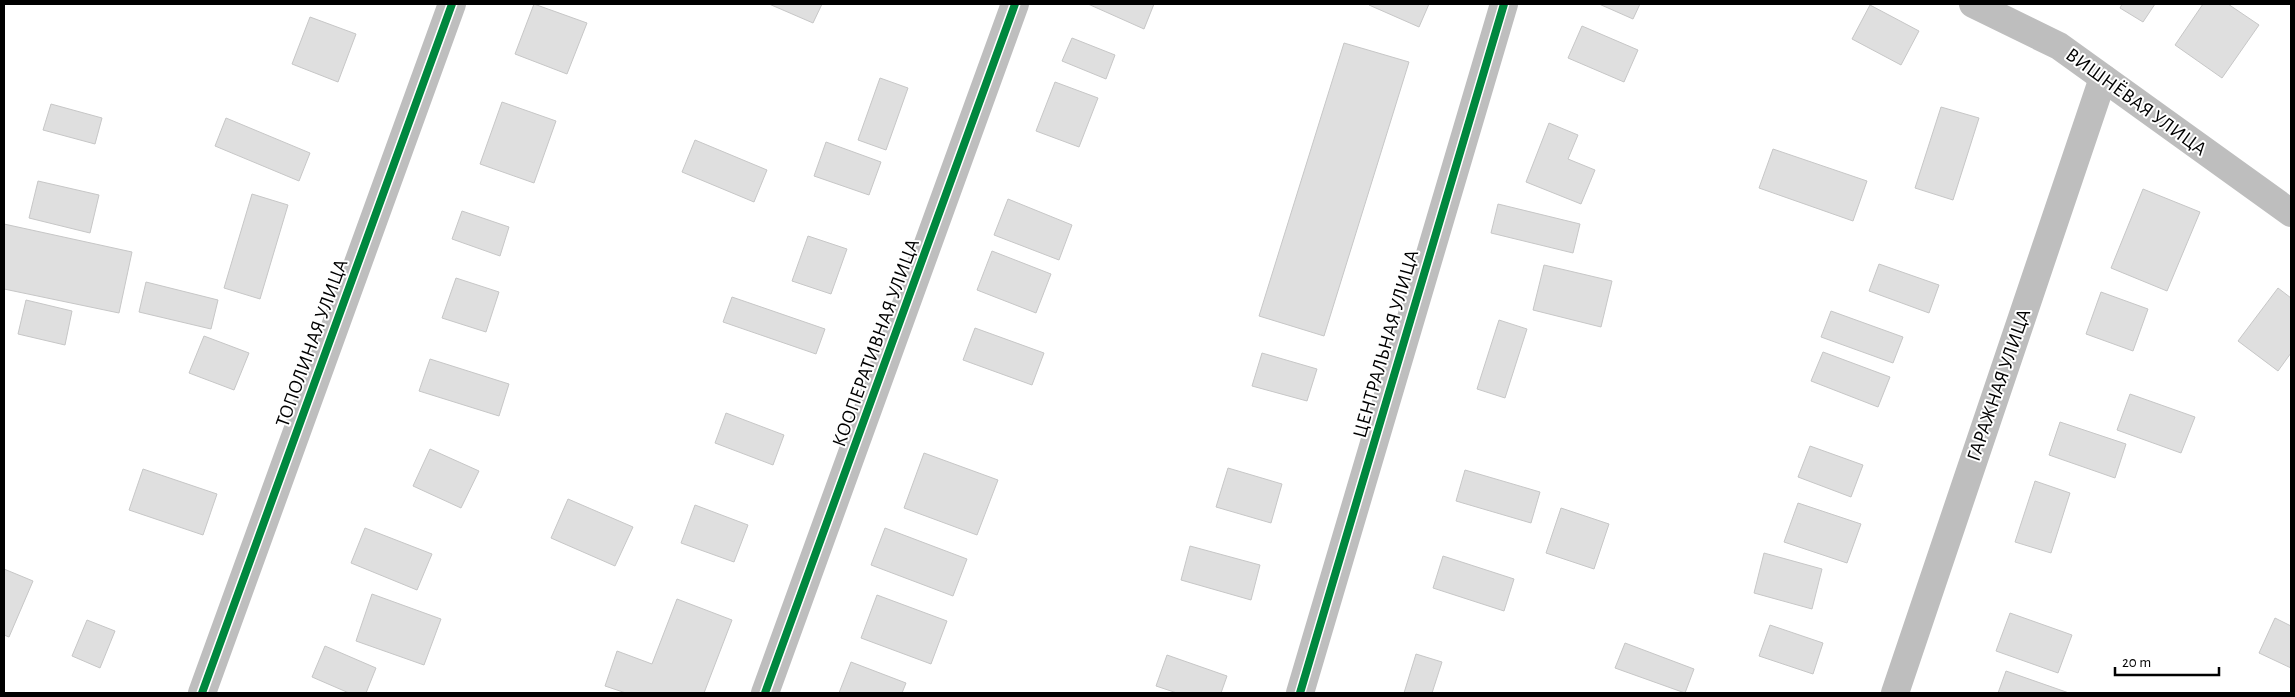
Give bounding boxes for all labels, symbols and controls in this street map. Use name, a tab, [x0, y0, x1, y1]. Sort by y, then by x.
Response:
street label: ВИШНЁВАЯ УЛИЦА	[2062, 44, 2210, 160]
street label: КООПЕРАТИВНАЯ УЛИЦА	[829, 236, 923, 450]
street label: ЦЕНТРАЛЬНАЯ УЛИЦА	[1350, 247, 1423, 440]
street label: ТОПОЛИНАЯ УЛИЦА	[272, 256, 352, 430]
street label: ГАРАЖНАЯ УЛИЦА	[1964, 306, 2035, 464]
scale bar	[2115, 644, 2219, 676]
text: 20 m	[2122, 655, 2151, 670]

